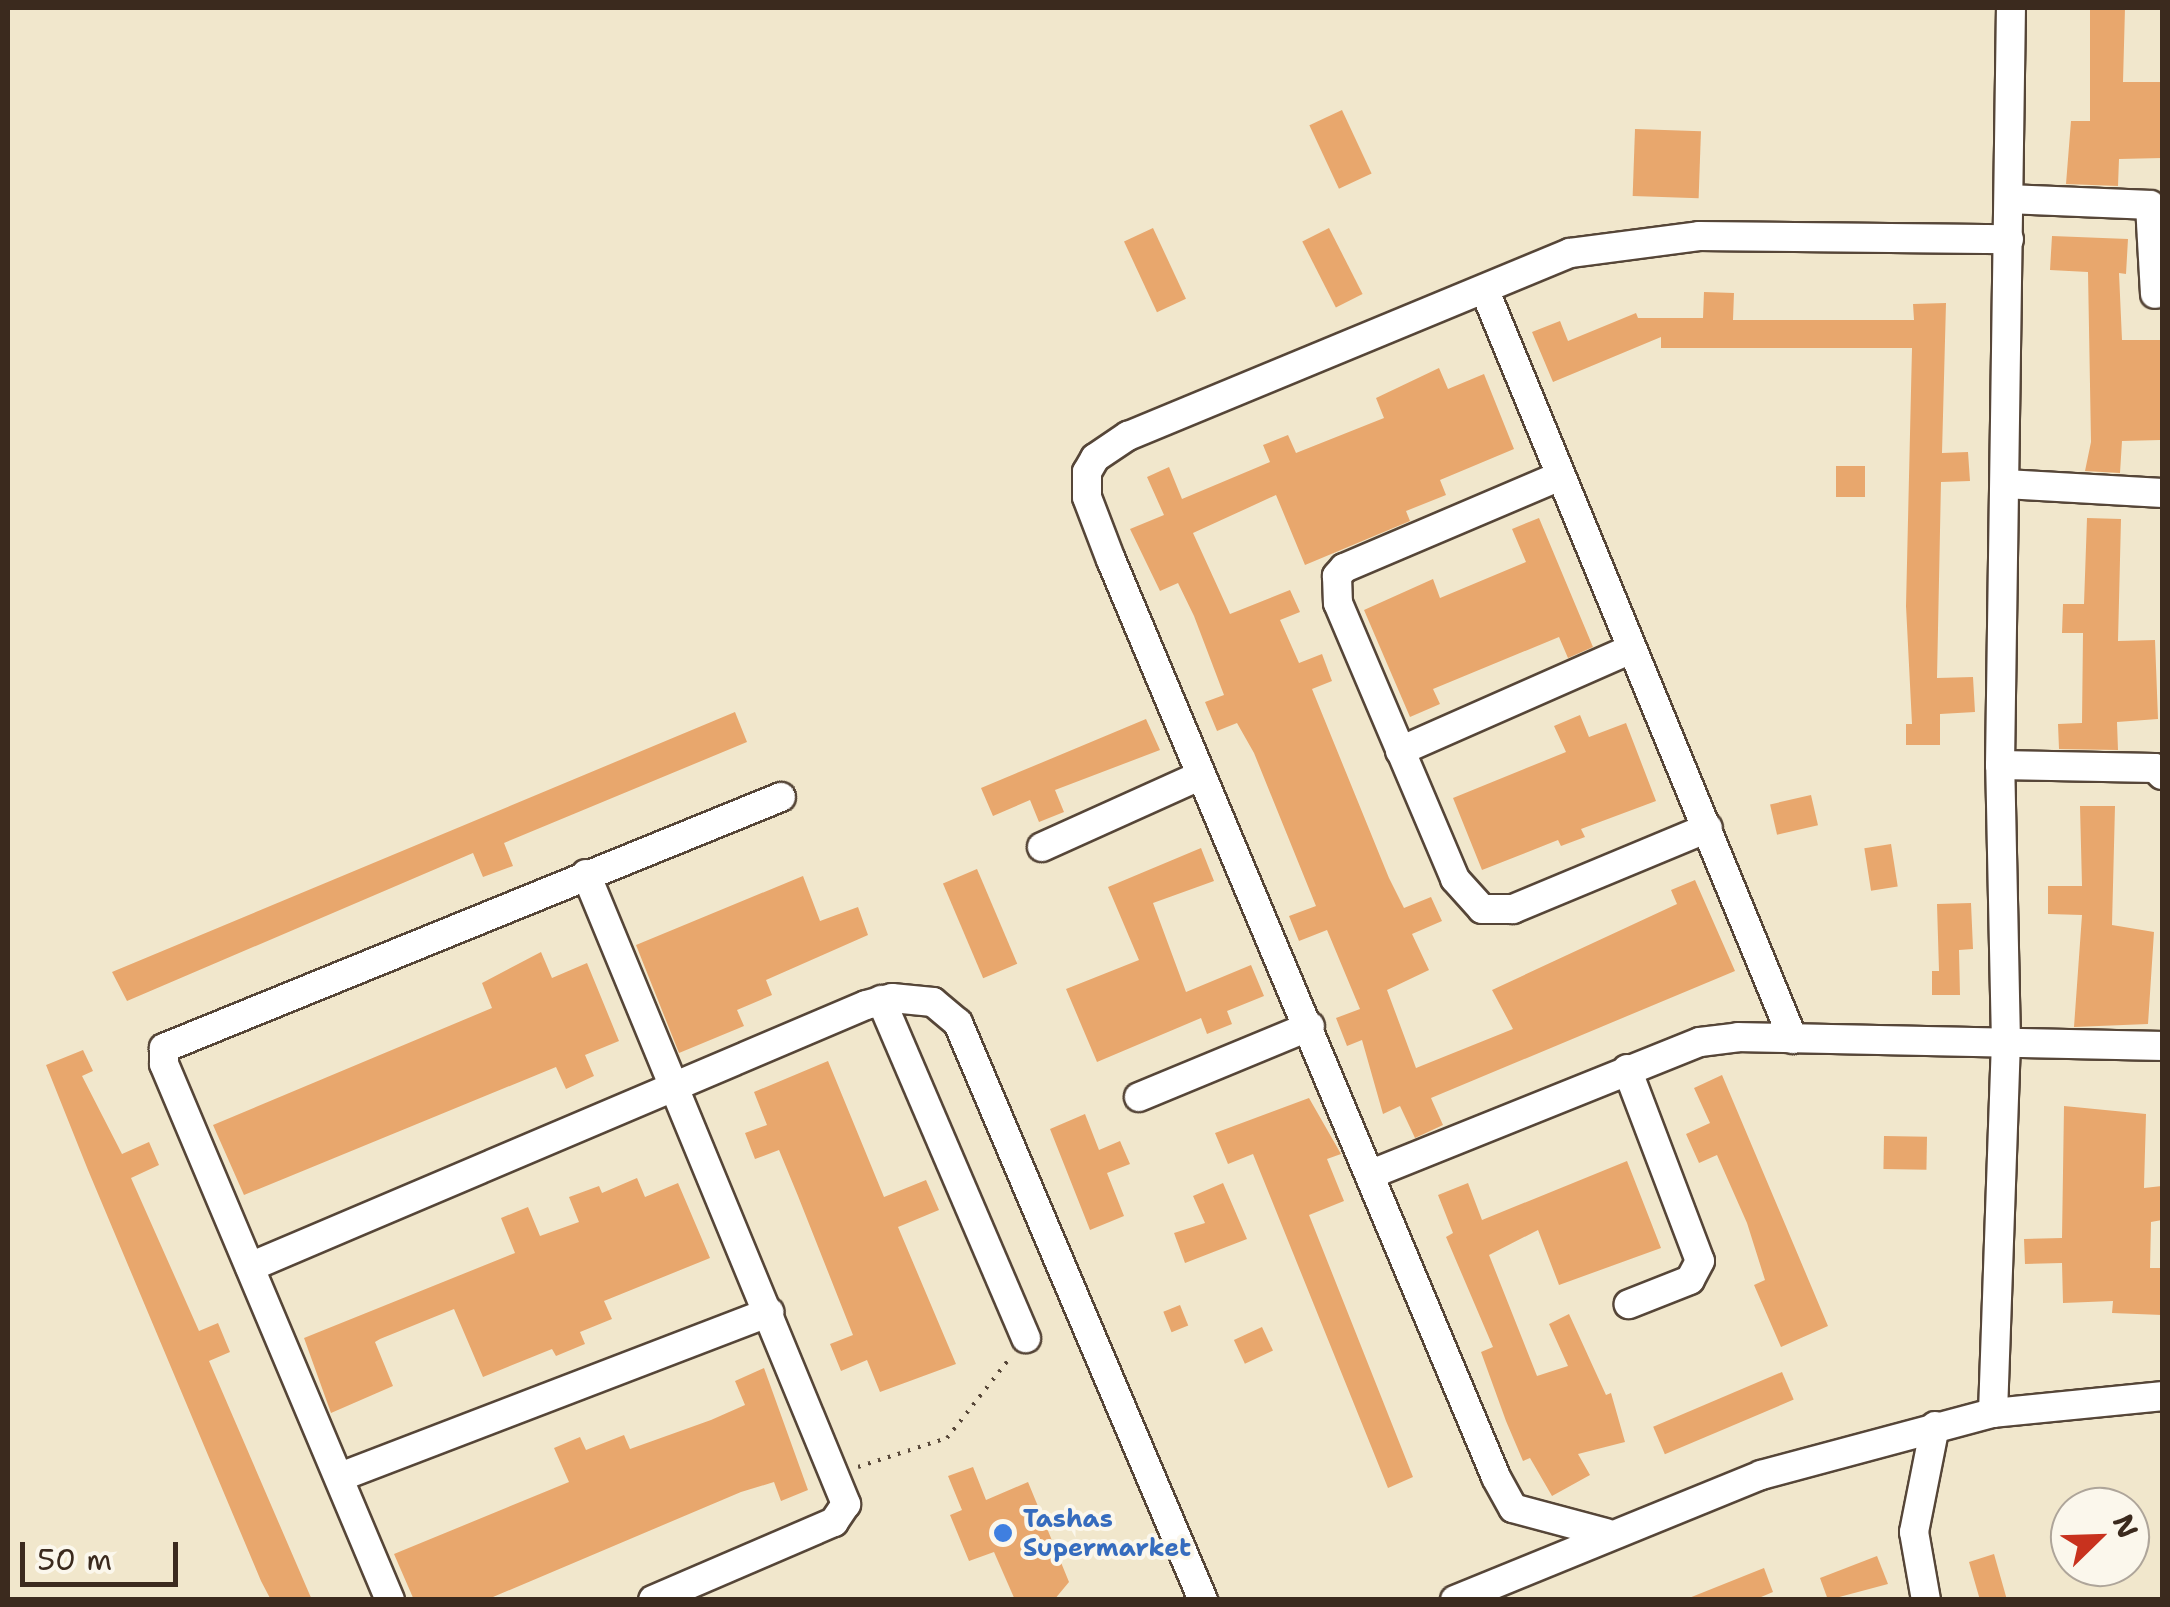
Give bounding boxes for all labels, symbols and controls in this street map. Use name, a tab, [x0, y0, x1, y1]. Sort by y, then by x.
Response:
north arrow	[2050, 1487, 2150, 1587]
place label: Tashas Supermarket	[1023, 1504, 1191, 1563]
text: N	[2104, 1508, 2148, 1544]
scale bar	[25, 1522, 182, 1584]
marker: Tashas Supermarket	[992, 1522, 1014, 1544]
text: 50 m	[37, 1539, 112, 1580]

